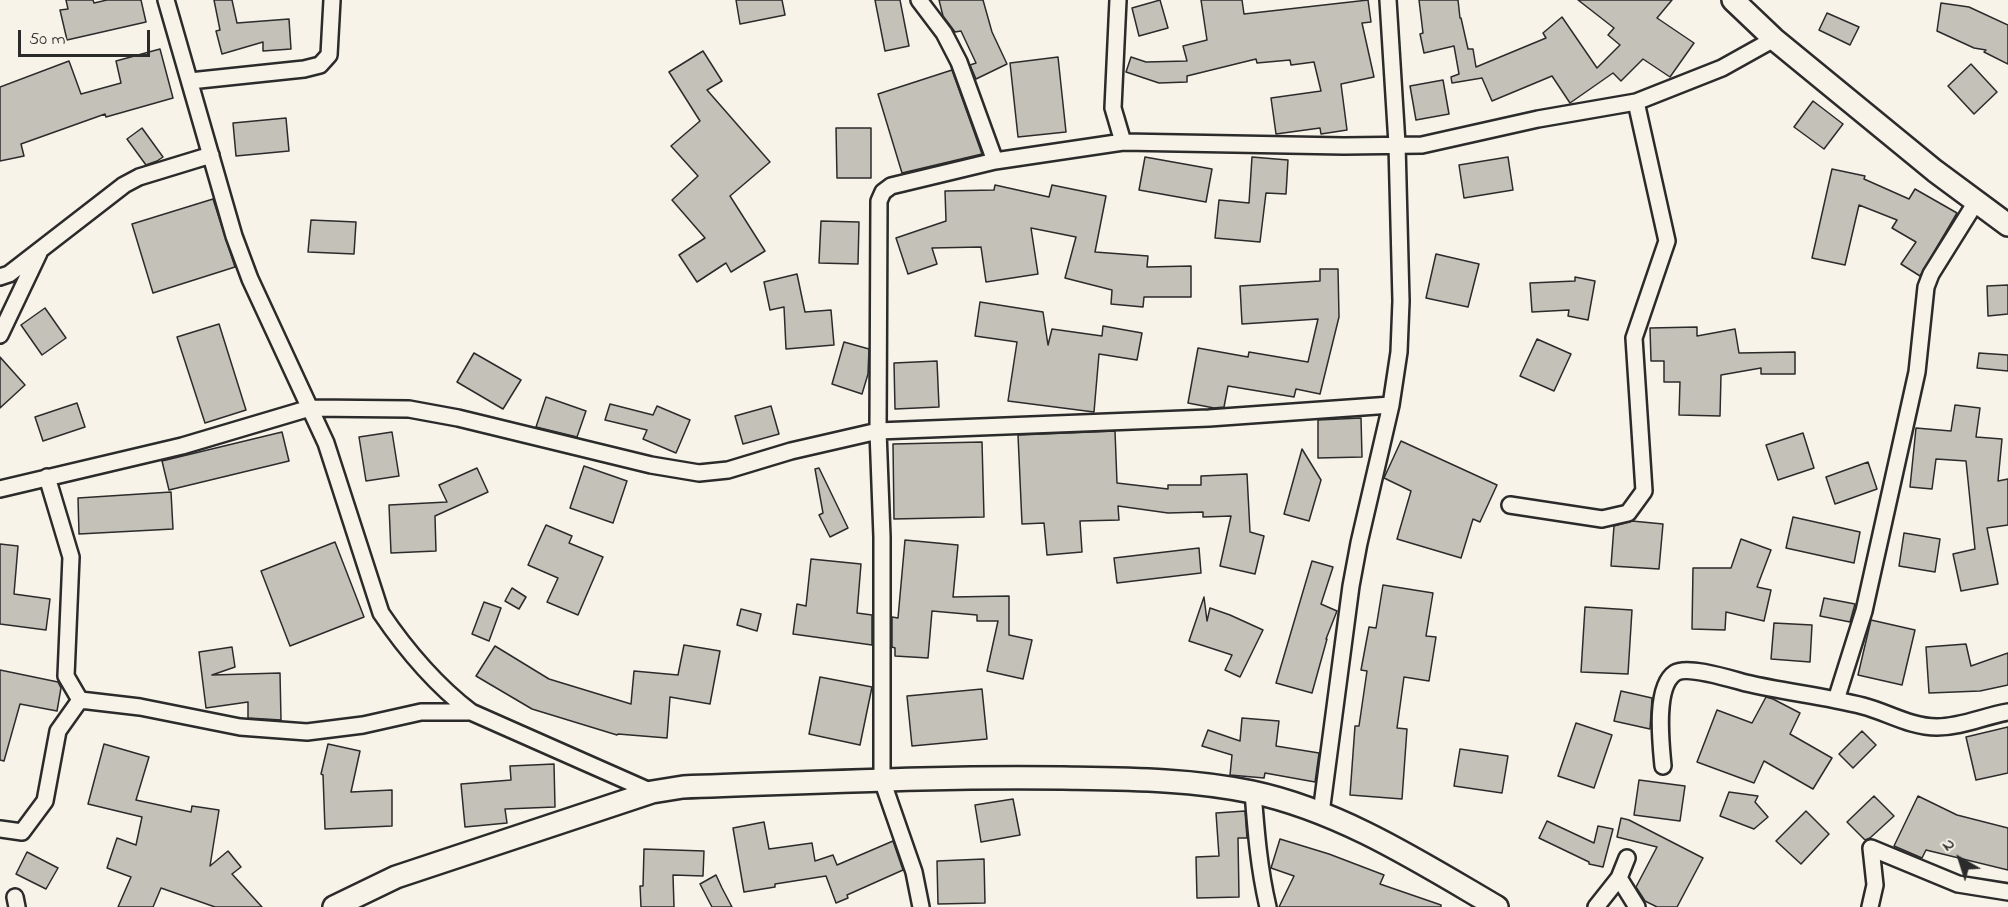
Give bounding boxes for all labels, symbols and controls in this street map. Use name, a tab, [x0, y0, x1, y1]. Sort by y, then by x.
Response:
scale bar	[21, 18, 153, 56]
text: 50 m	[29, 27, 66, 53]
north arrow	[1930, 829, 1990, 889]
text: N	[1937, 832, 1960, 858]

